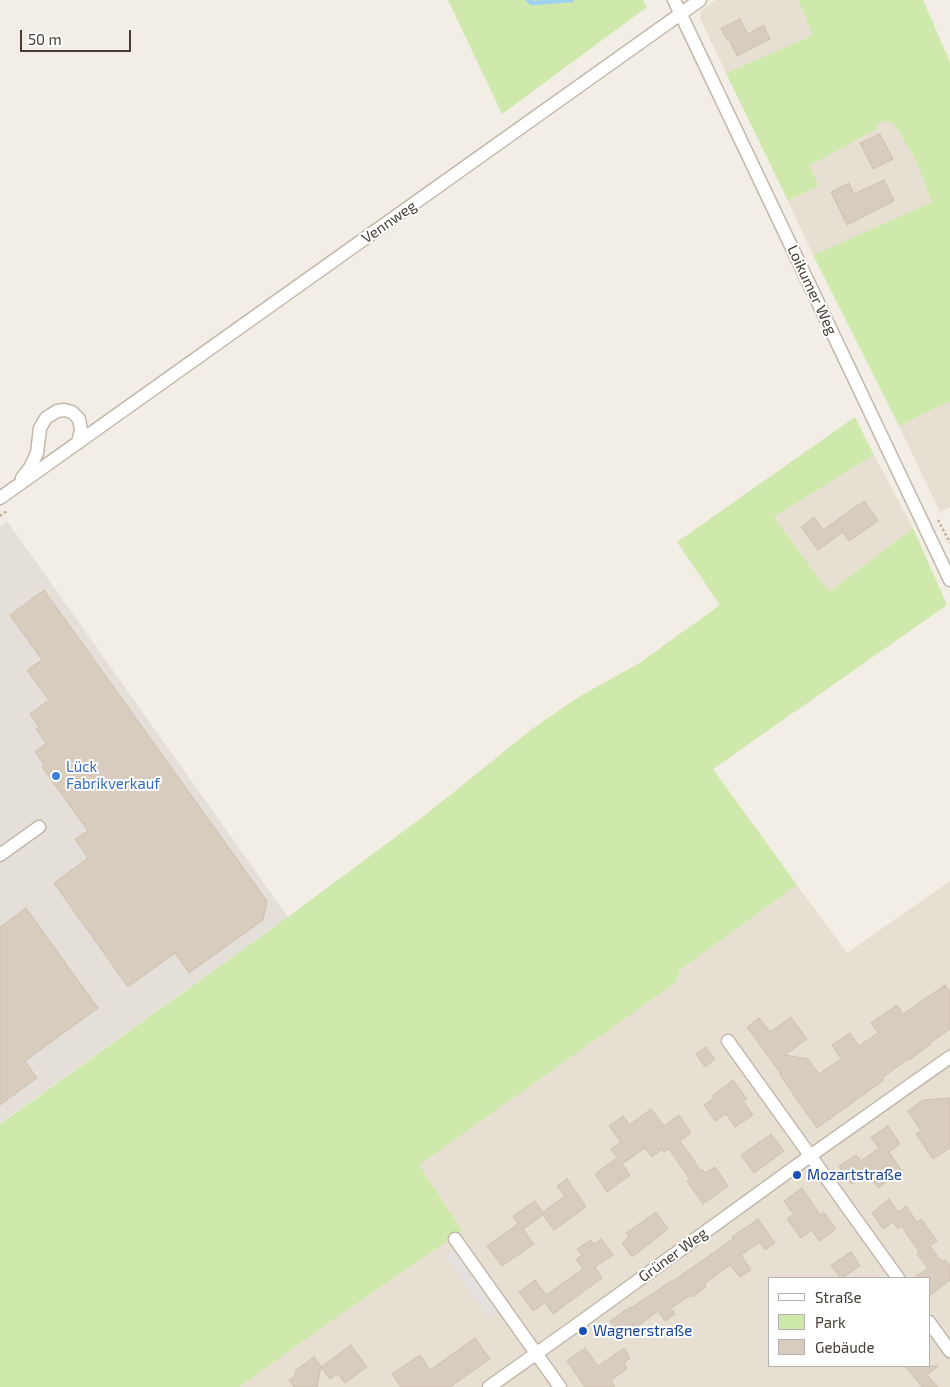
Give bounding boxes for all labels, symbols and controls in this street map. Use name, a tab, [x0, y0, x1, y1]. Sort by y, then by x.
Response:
scale bar	[22, 20, 134, 52]
text: 50 m	[28, 30, 62, 48]
street label: Vennweg	[358, 197, 420, 247]
street label: Loikumer Weg	[783, 242, 841, 338]
place label: Lück Fabrikverkauf	[66, 758, 160, 793]
marker: Lück Fabrikverkauf	[50, 770, 62, 782]
place label: Mozartstraße	[807, 1166, 902, 1184]
marker: Mozartstraße	[791, 1169, 803, 1181]
street label: Grüner Weg	[635, 1224, 711, 1286]
legend	[768, 1277, 930, 1367]
text: Straße	[815, 1288, 861, 1306]
text: Park	[815, 1313, 846, 1331]
place label: Wagnerstraße	[593, 1322, 692, 1340]
marker: Wagnerstraße	[577, 1325, 589, 1337]
text: Gebäude	[815, 1338, 874, 1356]

